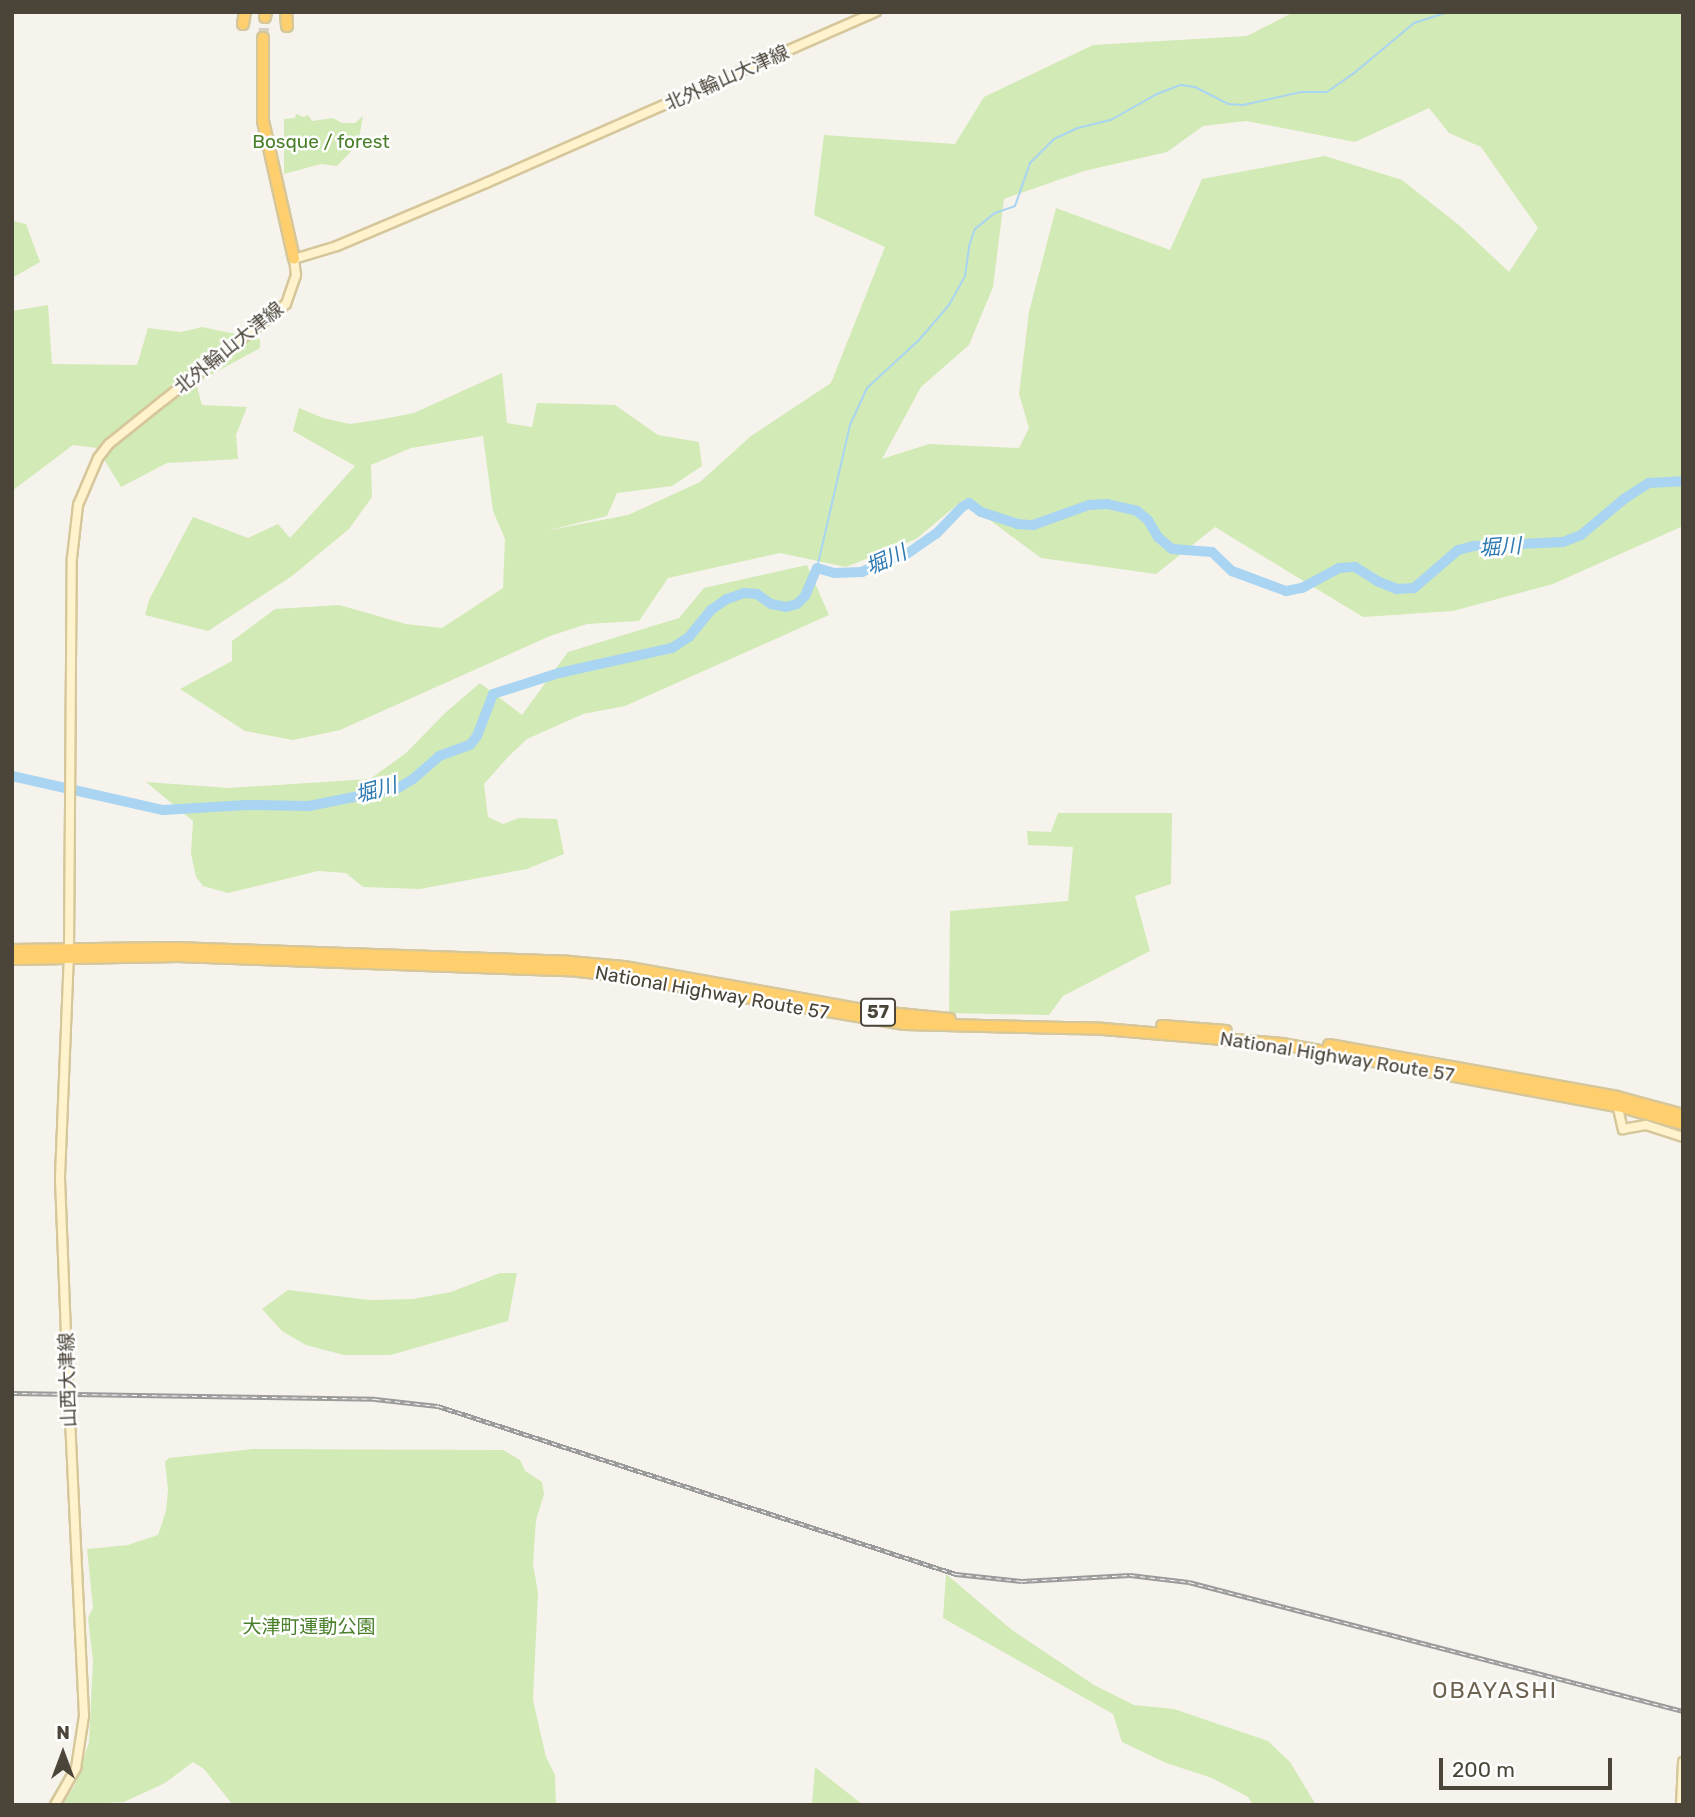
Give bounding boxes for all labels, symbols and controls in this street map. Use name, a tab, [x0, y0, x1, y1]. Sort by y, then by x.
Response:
street label: 北外輪山大津線	[662, 41, 792, 115]
park label: Bosque / forest	[252, 131, 390, 153]
street label: 北外輪山大津線	[170, 297, 288, 399]
water label: 堀川	[1478, 533, 1522, 561]
water label: 堀川	[862, 540, 910, 580]
water label: 堀川	[352, 772, 400, 808]
street label: National Highway Route 57	[593, 961, 831, 1025]
road number: 57	[859, 998, 897, 1027]
street label: National Highway Route 57	[1218, 1027, 1456, 1087]
street label: 山西大津線	[55, 1332, 81, 1428]
park label: 大津町運動公園	[243, 1616, 375, 1638]
district label: OBAYASHI	[1433, 1676, 1557, 1704]
north arrow	[28, 1719, 98, 1789]
text: N	[56, 1721, 70, 1744]
scale bar	[1443, 1744, 1616, 1788]
text: 200 m	[1452, 1757, 1515, 1782]

